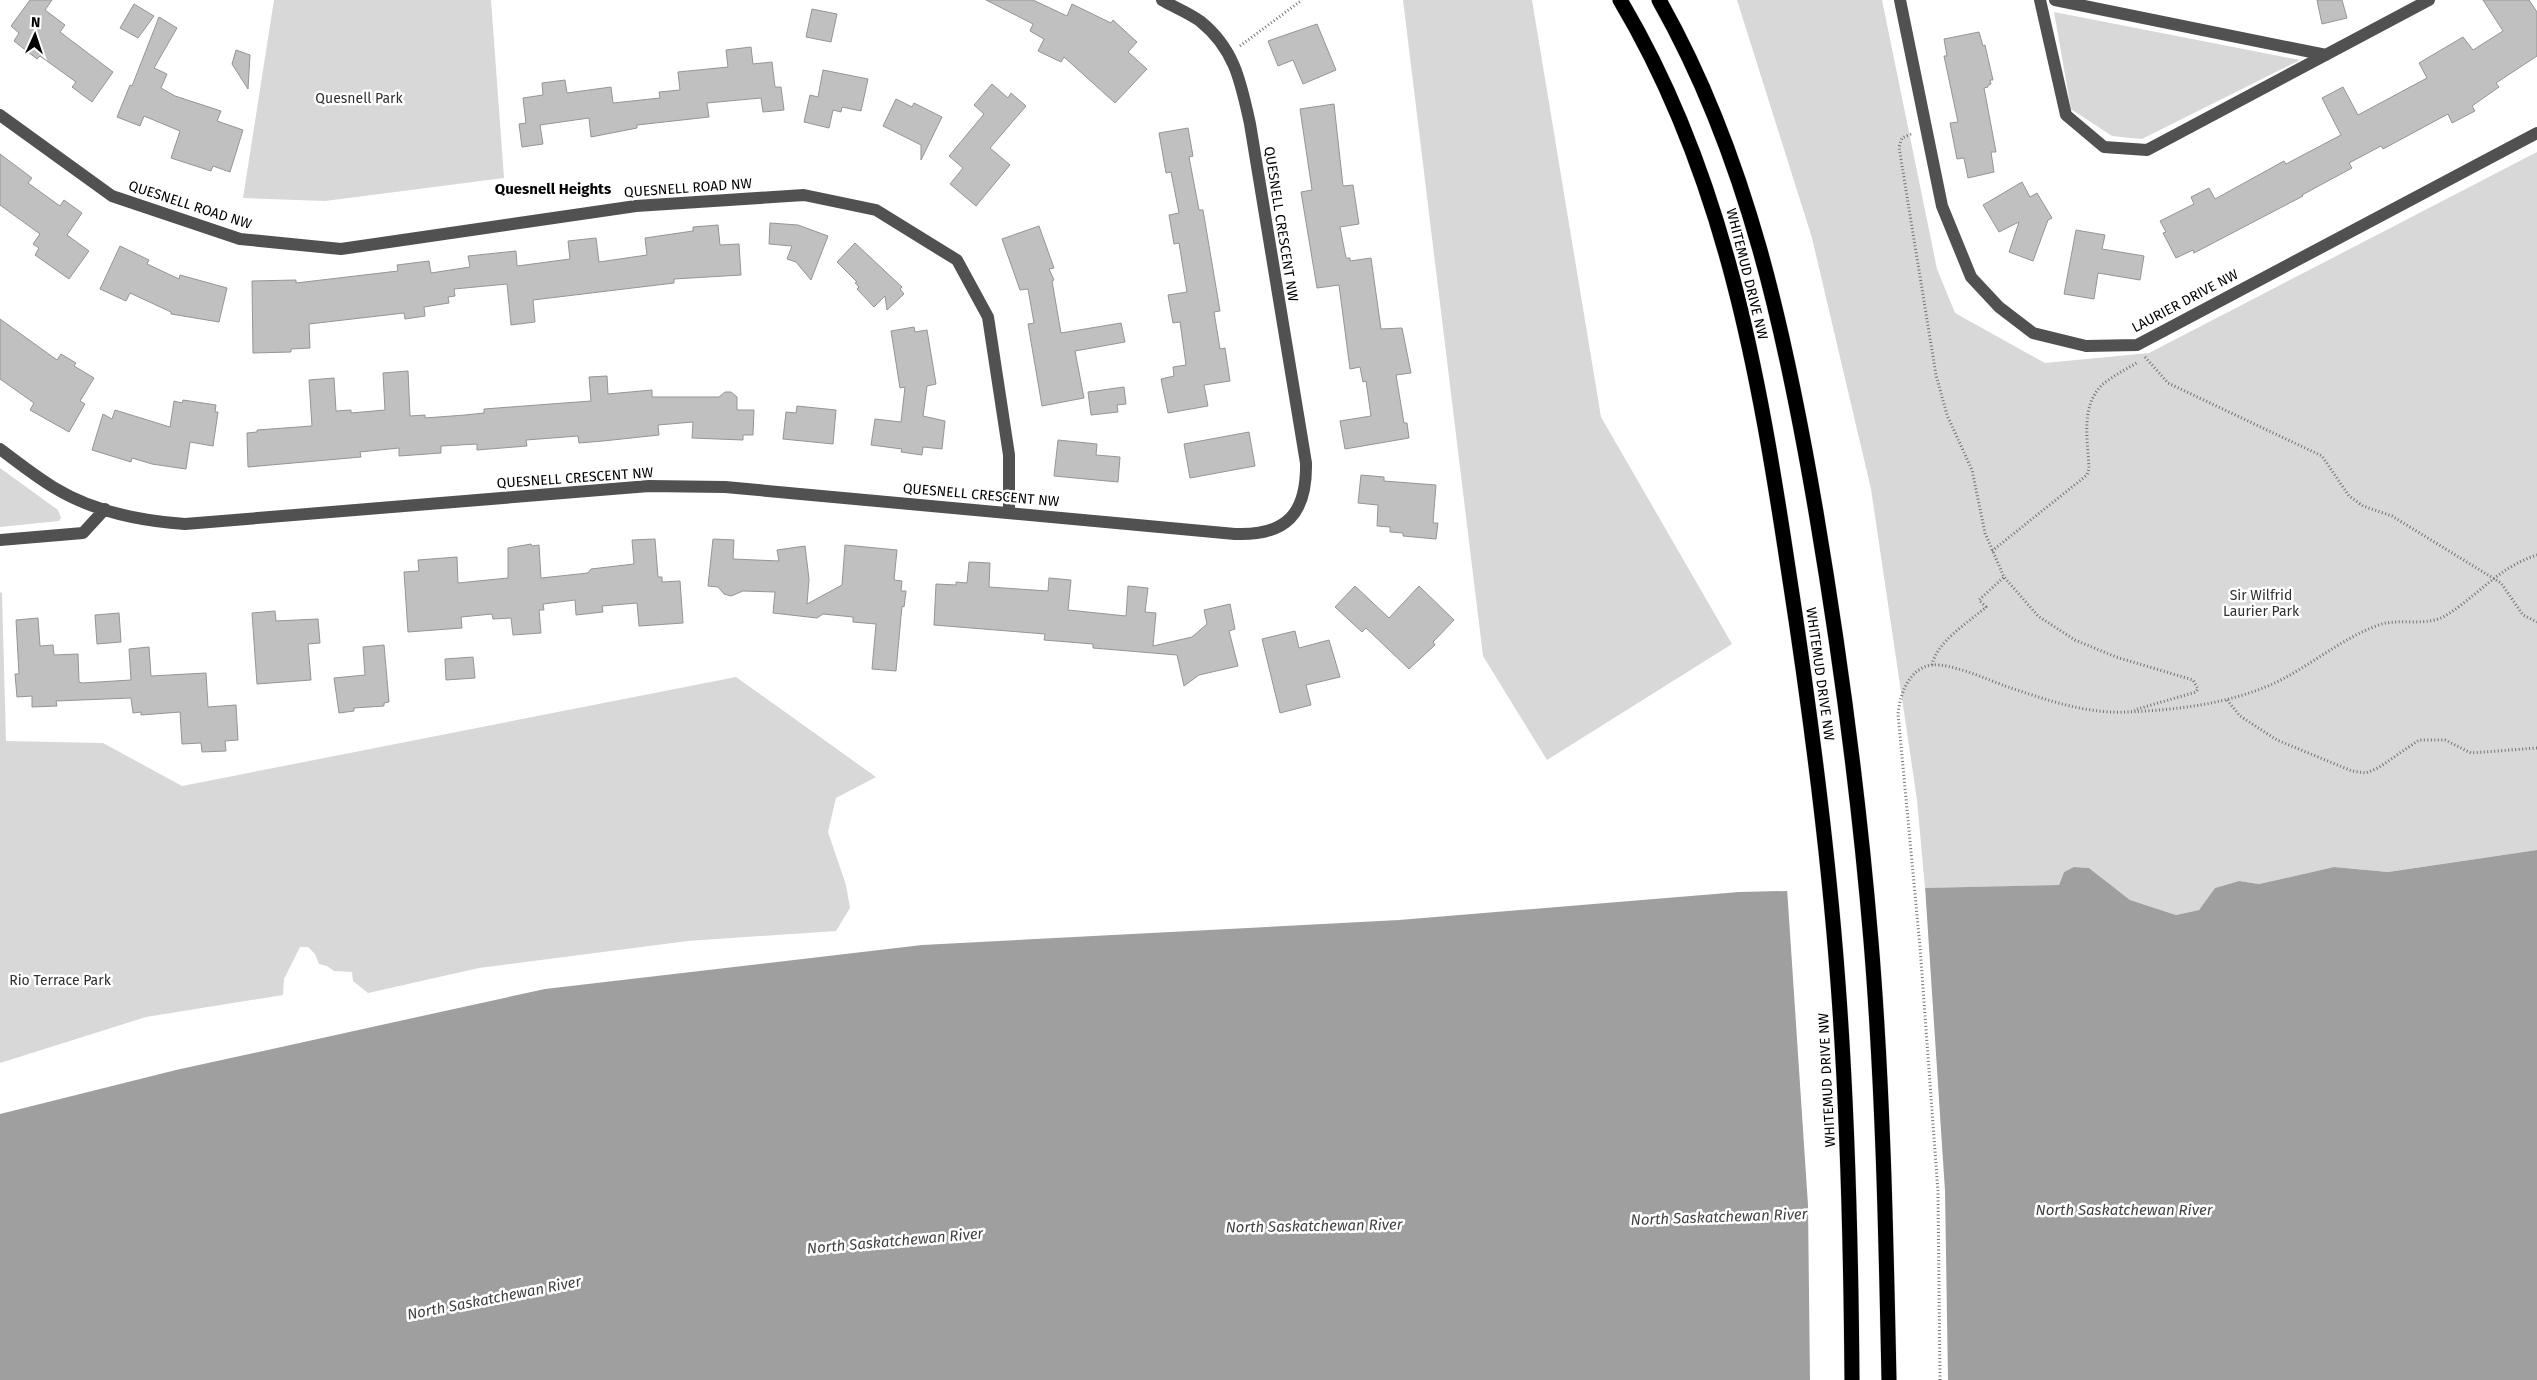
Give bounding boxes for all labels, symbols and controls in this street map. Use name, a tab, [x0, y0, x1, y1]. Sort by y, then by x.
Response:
north arrow	[10, 10, 60, 60]
text: N	[31, 14, 41, 31]
park label: Quesnell Park	[315, 90, 403, 107]
street label: QUESNELL CRESCENT NW	[1260, 145, 1302, 303]
street label: QUESNELL ROAD NW	[623, 175, 753, 201]
street label: QUESNELL ROAD NW	[126, 177, 254, 233]
district label: Quesnell Heights	[495, 180, 611, 198]
street label: WHITEMUD DRIVE NW	[1722, 207, 1772, 342]
street label: LAURIER DRIVE NW	[2129, 266, 2242, 336]
street label: QUESNELL CRESCENT NW	[496, 464, 654, 492]
street label: QUESNELL CRESCENT NW	[902, 480, 1060, 510]
park label: Sir Wilfrid Laurier Park	[2223, 587, 2300, 620]
street label: WHITEMUD DRIVE NW	[1802, 606, 1838, 742]
park label: Rio Terrace Park	[9, 972, 112, 989]
street label: WHITEMUD DRIVE NW	[1815, 1012, 1839, 1148]
water label: North Saskatchewan River	[2036, 1201, 2214, 1219]
water label: North Saskatchewan River	[1630, 1205, 1809, 1229]
water label: North Saskatchewan River	[1225, 1215, 1404, 1237]
water label: North Saskatchewan River	[806, 1224, 985, 1258]
water label: North Saskatchewan River	[405, 1272, 584, 1324]

